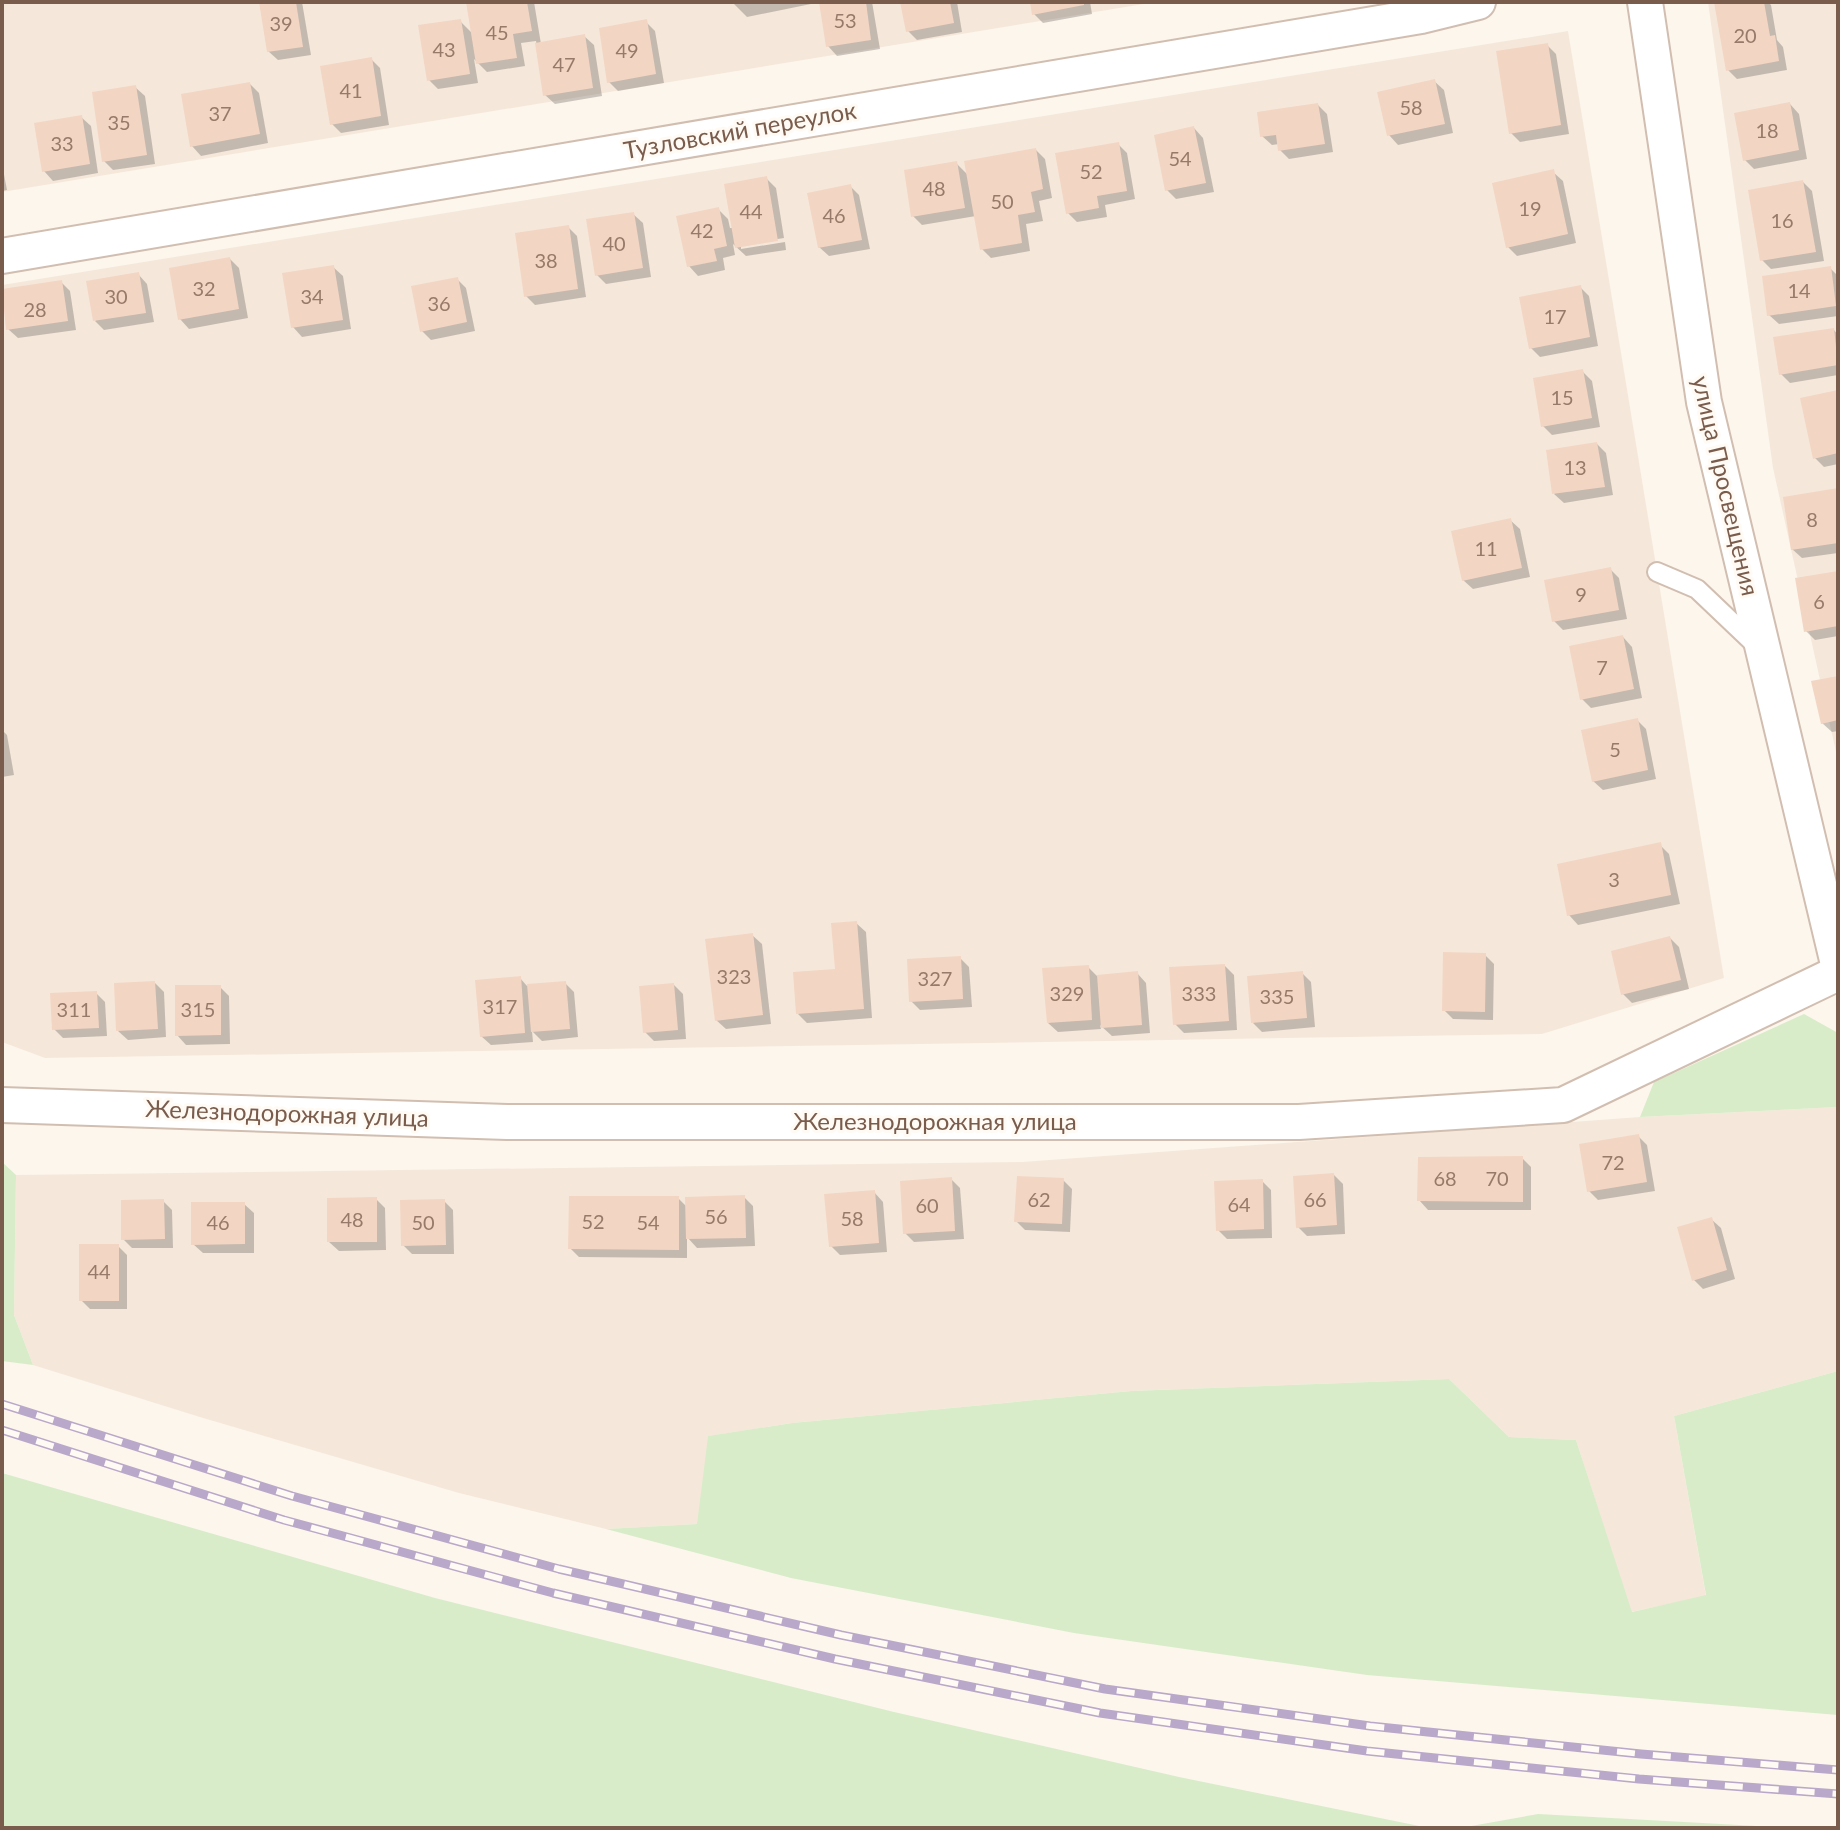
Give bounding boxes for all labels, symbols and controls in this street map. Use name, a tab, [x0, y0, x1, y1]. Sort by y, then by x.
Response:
house number: 53	[833, 8, 857, 32]
house number: 39	[269, 11, 293, 35]
house number: 45	[485, 20, 509, 44]
house number: 20	[1733, 23, 1757, 47]
house number: 43	[432, 37, 456, 61]
house number: 49	[615, 38, 639, 62]
house number: 47	[552, 52, 576, 76]
house number: 41	[339, 78, 363, 102]
street label: Тузловский переулок	[621, 95, 859, 164]
house number: 58	[1399, 95, 1423, 119]
house number: 37	[208, 101, 232, 125]
house number: 35	[107, 110, 131, 134]
house number: 18	[1755, 118, 1779, 142]
house number: 33	[50, 131, 74, 155]
house number: 54	[1168, 146, 1192, 170]
house number: 52	[1079, 159, 1103, 183]
house number: 48	[922, 176, 946, 200]
house number: 50	[990, 189, 1014, 213]
house number: 19	[1518, 196, 1542, 220]
house number: 44	[739, 199, 763, 223]
house number: 46	[822, 203, 846, 227]
house number: 16	[1770, 208, 1794, 232]
house number: 42	[690, 218, 714, 242]
house number: 40	[602, 231, 626, 255]
house number: 38	[534, 248, 558, 272]
house number: 32	[192, 276, 216, 300]
house number: 14	[1787, 278, 1811, 302]
house number: 30	[104, 284, 128, 308]
house number: 34	[300, 284, 324, 308]
house number: 36	[427, 291, 451, 315]
house number: 28	[23, 297, 47, 321]
house number: 17	[1543, 304, 1567, 328]
street label: улица Просвещения	[1687, 373, 1766, 598]
house number: 15	[1550, 385, 1574, 409]
house number: 13	[1563, 455, 1587, 479]
house number: 8	[1806, 507, 1818, 531]
house number: 11	[1474, 536, 1498, 560]
house number: 9	[1575, 582, 1587, 606]
house number: 6	[1813, 589, 1825, 613]
house number: 7	[1596, 655, 1608, 679]
house number: 5	[1609, 737, 1621, 761]
house number: 3	[1608, 867, 1620, 891]
house number: 323	[717, 964, 751, 988]
house number: 327	[918, 966, 952, 990]
house number: 329	[1050, 981, 1084, 1005]
house number: 333	[1182, 981, 1216, 1005]
house number: 335	[1260, 984, 1294, 1008]
house number: 317	[483, 994, 517, 1018]
house number: 311	[57, 997, 91, 1021]
house number: 315	[181, 997, 215, 1021]
street label: Железнодорожная улица	[145, 1093, 429, 1132]
street label: Железнодорожная улица	[793, 1106, 1077, 1135]
house number: 72	[1601, 1150, 1625, 1174]
house number: 68	[1433, 1166, 1457, 1190]
house number: 70	[1485, 1166, 1509, 1190]
house number: 62	[1027, 1187, 1051, 1211]
house number: 66	[1303, 1187, 1327, 1211]
house number: 64	[1227, 1192, 1251, 1216]
house number: 60	[915, 1193, 939, 1217]
house number: 56	[704, 1204, 728, 1228]
house number: 58	[840, 1206, 864, 1230]
house number: 48	[340, 1207, 364, 1231]
house number: 52	[581, 1209, 605, 1233]
house number: 46	[206, 1210, 230, 1234]
house number: 50	[411, 1210, 435, 1234]
house number: 54	[636, 1210, 660, 1234]
house number: 44	[87, 1259, 111, 1283]

